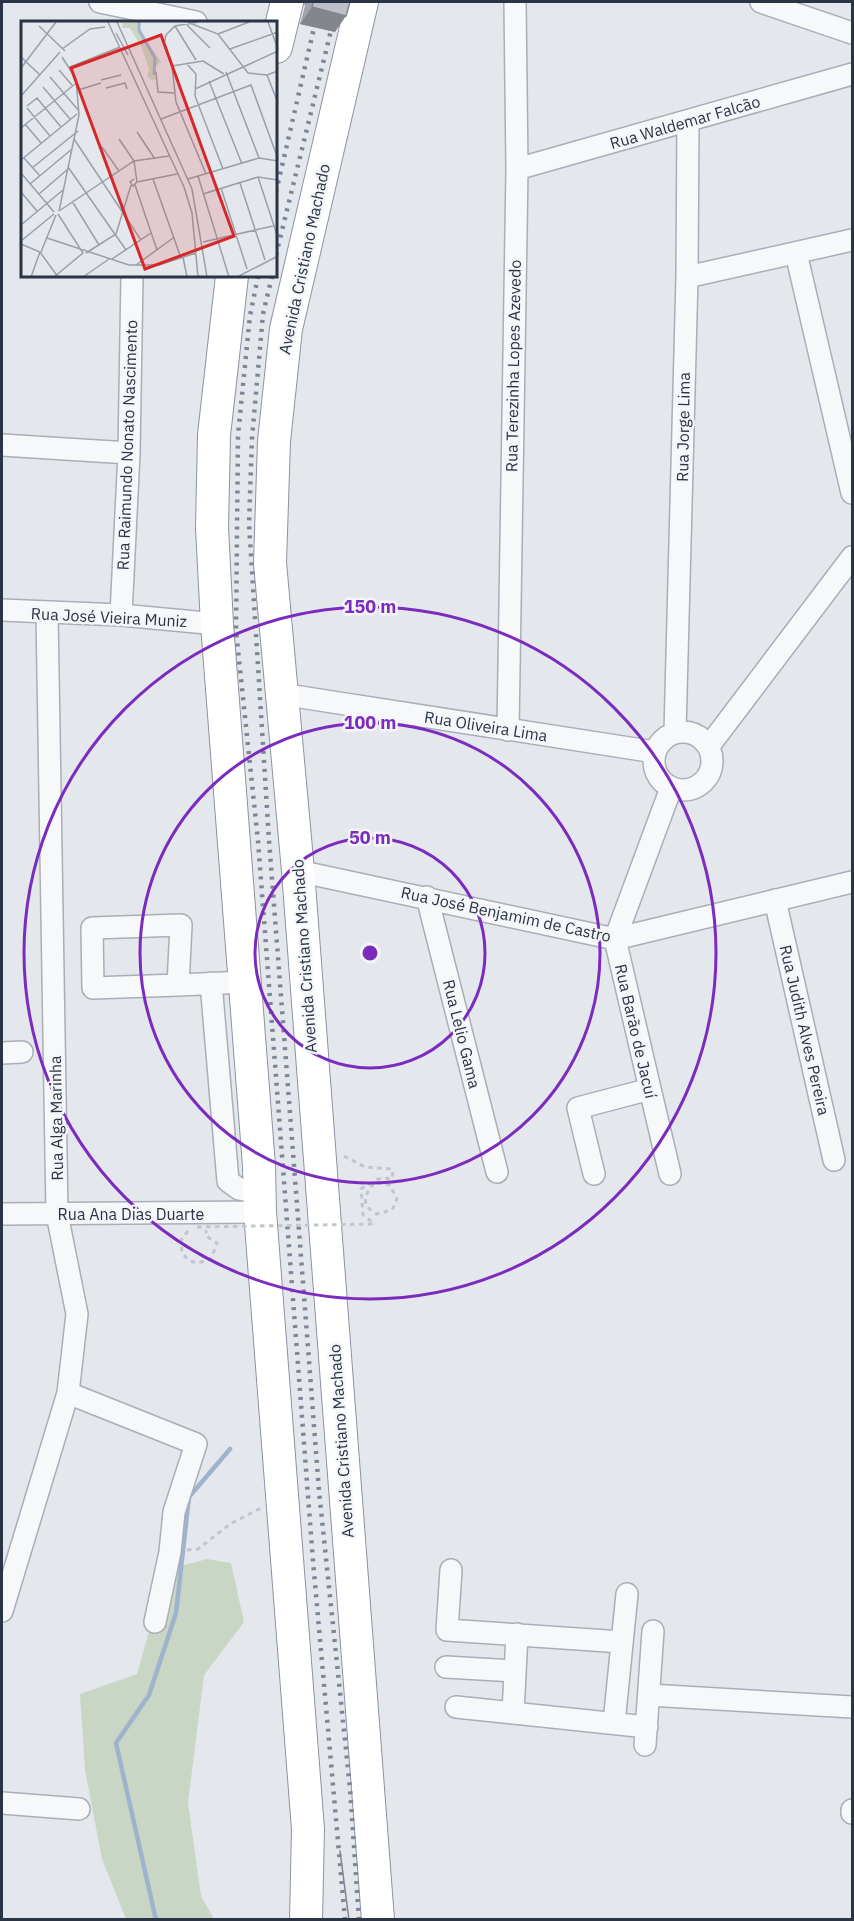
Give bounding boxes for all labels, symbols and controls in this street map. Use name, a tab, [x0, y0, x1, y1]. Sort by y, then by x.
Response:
inset map	[21, 21, 278, 278]
street label: Rua Waldemar Falcão	[607, 91, 763, 153]
street label: Avenida Cristiano Machado	[274, 162, 334, 356]
street label: Rua Terezinha Lopes Azevedo	[501, 260, 525, 472]
street label: Rua Raimundo Nonato Nascimento	[113, 319, 141, 571]
street label: Rua Jorge Lima	[672, 372, 694, 482]
text: 150 m	[344, 595, 396, 618]
street label: Rua José Vieira Muniz	[30, 603, 188, 631]
street label: Rua Oliveira Lima	[423, 706, 550, 746]
text: 100 m	[344, 711, 396, 734]
text: 50 m	[349, 826, 391, 849]
street label: Avenida Cristiano Machado	[287, 858, 321, 1054]
street label: Rua José Benjamim de Castro	[399, 882, 613, 946]
centre of rings	[360, 943, 380, 963]
street label: Rua Judith Alves Pereira	[776, 943, 834, 1118]
street label: Rua Barão de Jacuí	[611, 962, 661, 1100]
street label: Rua Lelio Gama	[439, 977, 485, 1091]
street label: Rua Alga Marinha	[45, 1055, 67, 1181]
street label: Rua Ana Dias Duarte	[58, 1204, 205, 1224]
street label: Avenida Cristiano Machado	[324, 1343, 358, 1539]

